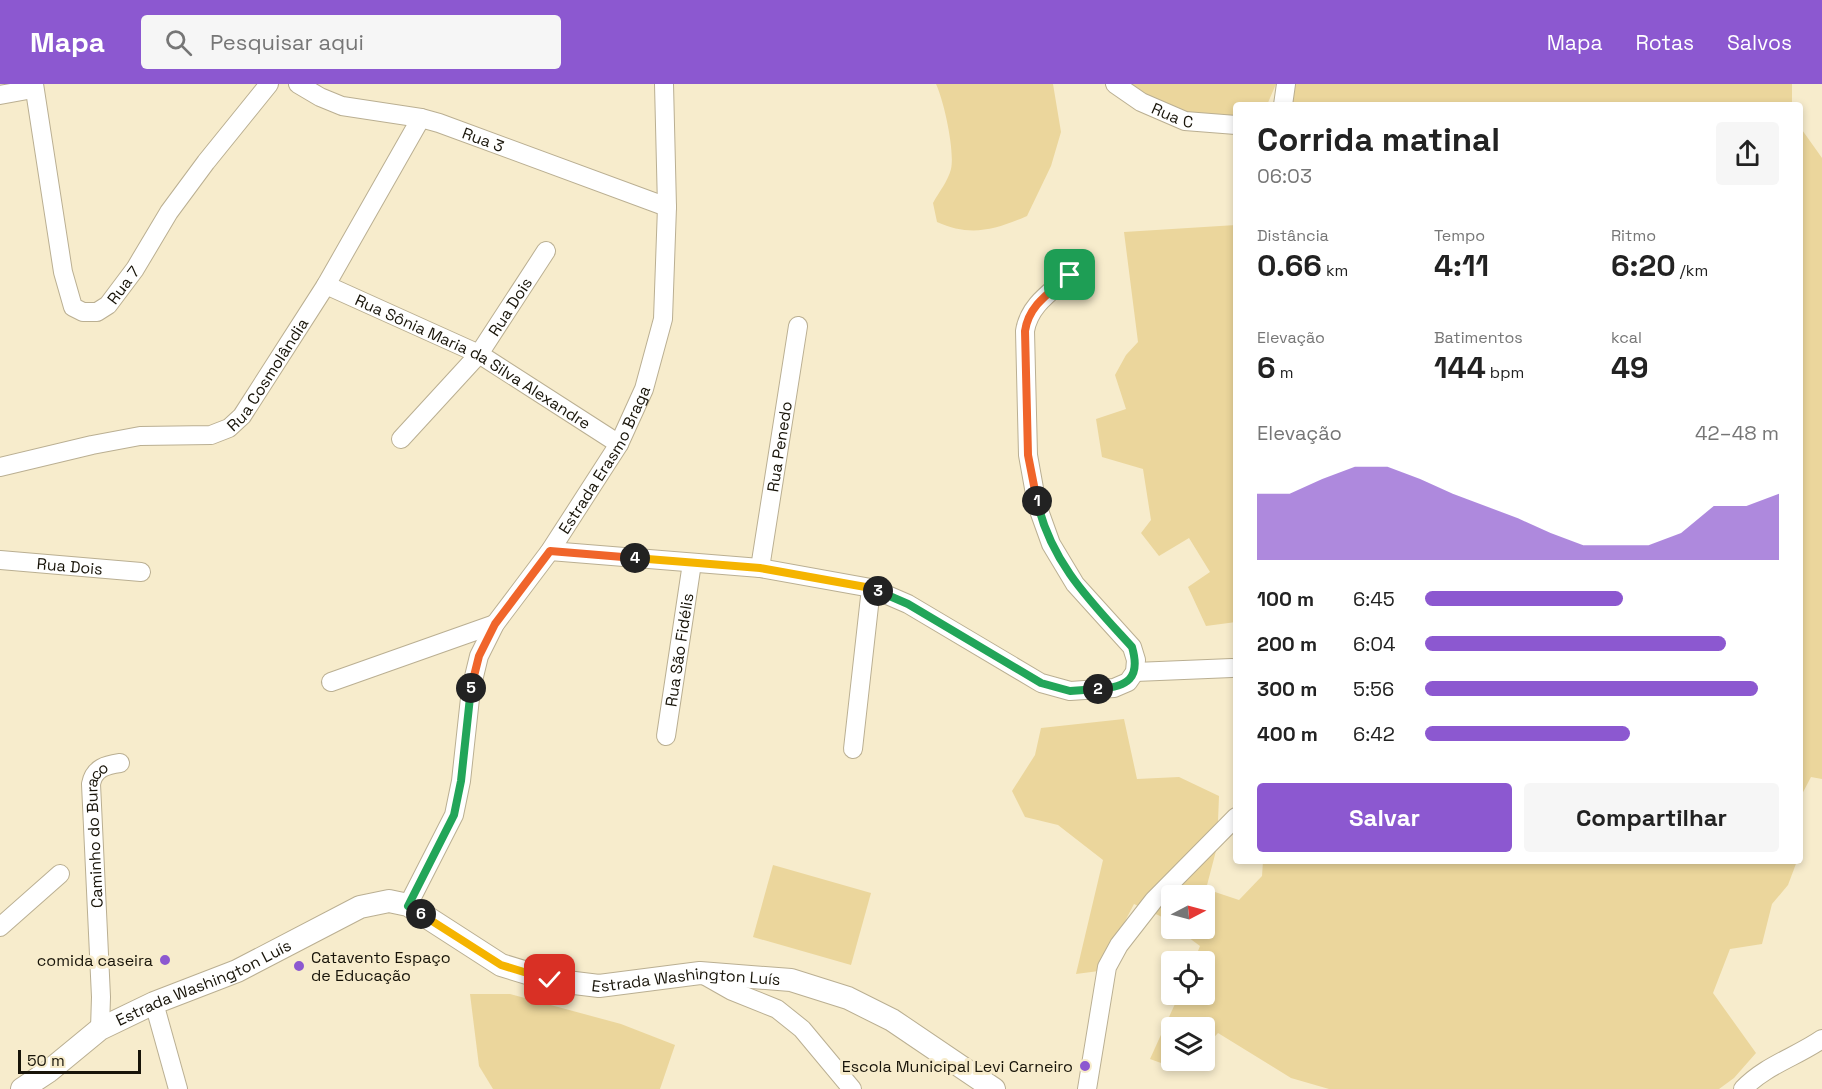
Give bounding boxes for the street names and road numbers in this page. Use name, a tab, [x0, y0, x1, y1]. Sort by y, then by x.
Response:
street label: Rua C	[1148, 97, 1194, 132]
street label: Rua 3	[459, 122, 507, 157]
street label: Rua 7	[102, 262, 144, 308]
street label: Rua Dois	[483, 273, 537, 340]
street label: Rua Sônia Maria da Silva Alexandre	[352, 289, 595, 434]
street label: Rua Cosmolândia	[222, 314, 313, 436]
street label: Estrada Erasmo Braga	[553, 382, 655, 538]
street label: Rua Penedo	[762, 400, 797, 493]
street label: Rua Dois	[36, 553, 104, 579]
street label: Rua São Fidélis	[660, 592, 698, 708]
street label: Caminho do Buraco	[80, 756, 112, 908]
street label: Estrada Washington Luís	[112, 934, 295, 1030]
street label: Estrada Washington Luís	[590, 962, 781, 997]

